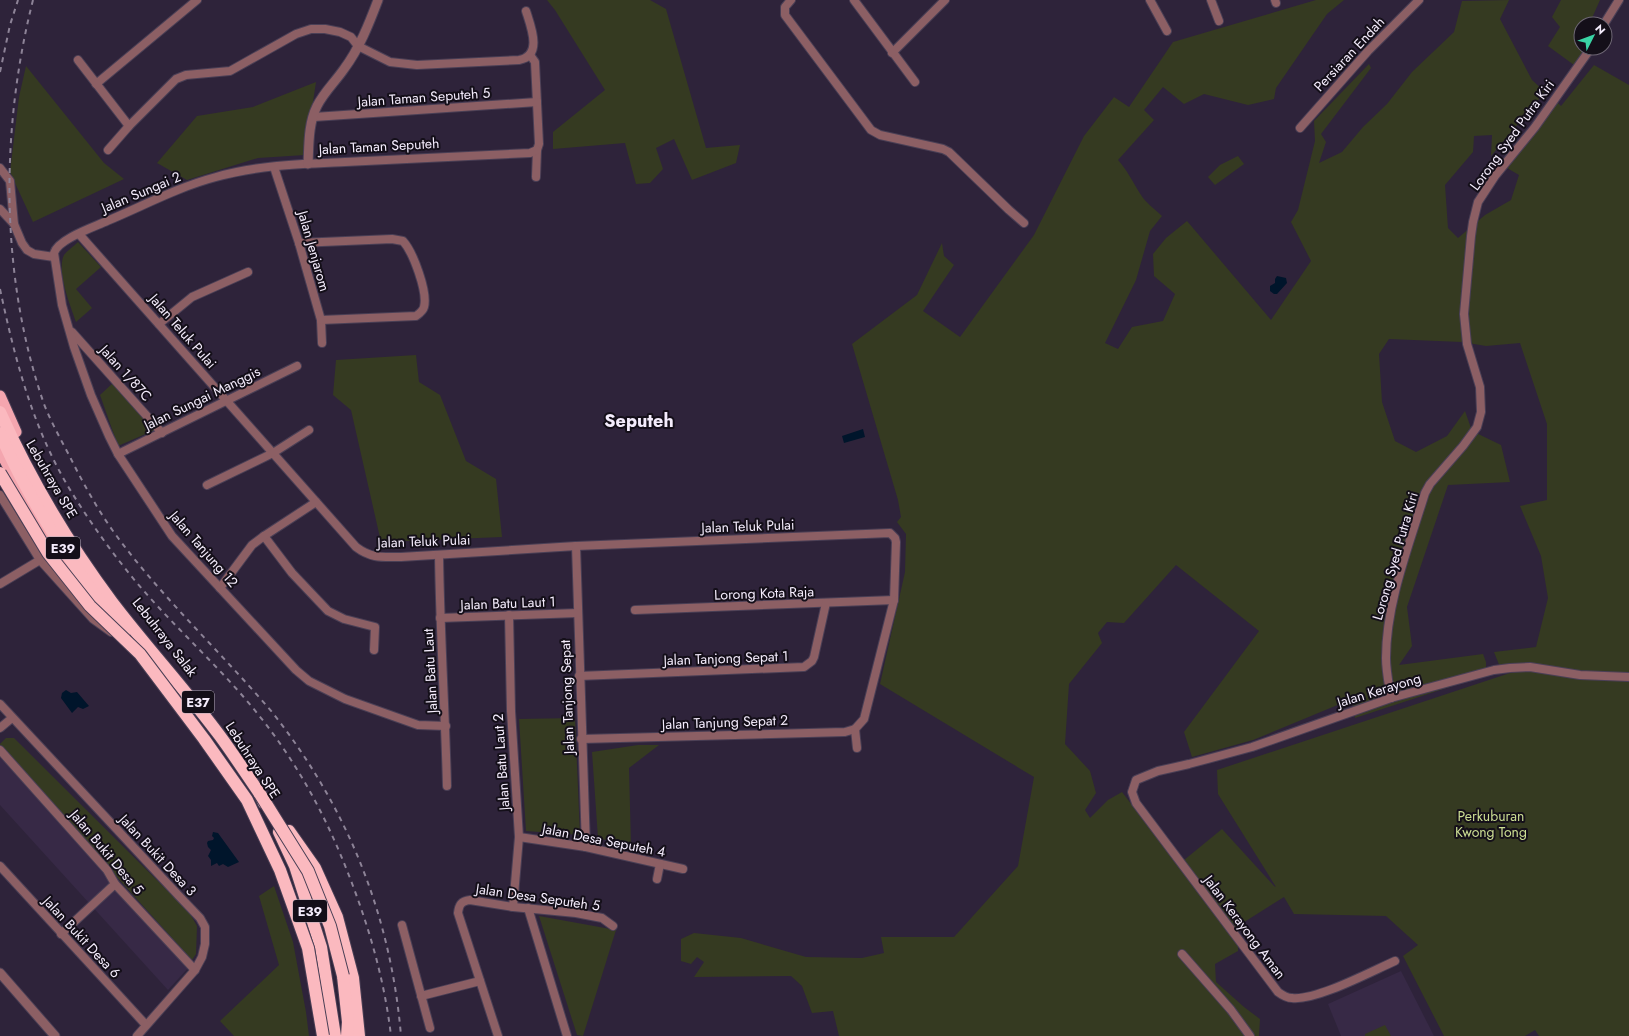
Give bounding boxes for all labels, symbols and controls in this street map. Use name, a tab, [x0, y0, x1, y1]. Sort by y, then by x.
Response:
street label: Persiaran Endah	[1309, 12, 1389, 96]
north arrow	[1573, 16, 1613, 56]
text: N	[1592, 21, 1609, 38]
street label: Lorong Syed Putra Kiri	[1465, 75, 1559, 195]
street label: Jalan Taman Seputeh 5	[355, 82, 491, 112]
street label: Jalan Taman Seputeh	[316, 133, 440, 159]
street label: Jalan Sungai 2	[96, 166, 184, 218]
street label: Jalan Jenjarom	[292, 206, 335, 294]
street label: Jalan Teluk Pulai	[144, 288, 221, 373]
street label: Jalan 1/87C	[94, 339, 157, 405]
street label: Jalan Sungai Manggis	[139, 361, 264, 436]
district label: Seputeh	[604, 408, 674, 434]
street label: Lebuhraya SPE	[21, 436, 83, 522]
street label: Lorong Syed Putra Kiri	[1367, 490, 1423, 622]
street label: Jalan Tanjung 12	[164, 505, 243, 592]
street label: Jalan Teluk Pulai	[699, 514, 795, 538]
street label: Jalan Teluk Pulai	[375, 529, 471, 553]
road number: E39	[46, 537, 80, 559]
street label: Lorong Kota Raja	[714, 581, 814, 605]
street label: Jalan Batu Laut 1	[458, 591, 556, 615]
street label: Lebuhraya Salak	[128, 593, 203, 681]
street label: Jalan Batu Laut	[418, 628, 442, 716]
street label: Jalan Tanjong Sepat	[555, 639, 579, 757]
street label: Jalan Tanjong Sepat 1	[661, 646, 789, 670]
street label: Jalan Kerayong	[1333, 668, 1423, 713]
road number: E37	[182, 691, 214, 713]
street label: Jalan Tanjung Sepat 2	[660, 710, 788, 734]
street label: Jalan Batu Laut 2	[488, 713, 514, 813]
street label: Lebuhraya SPE	[221, 718, 285, 802]
street label: Jalan Bukit Desa 5	[64, 804, 149, 899]
park label: Perkuburan Kwong Tong	[1455, 806, 1527, 842]
street label: Jalan Bukit Desa 3	[113, 808, 201, 900]
street label: Jalan Desa Seputeh 4	[539, 818, 667, 862]
street label: Jalan Kerayong Aman	[1198, 869, 1291, 983]
street label: Jalan Desa Seputeh 5	[473, 878, 601, 916]
street label: Jalan Bukit Desa 6	[37, 890, 125, 982]
road number: E39	[293, 900, 327, 922]

